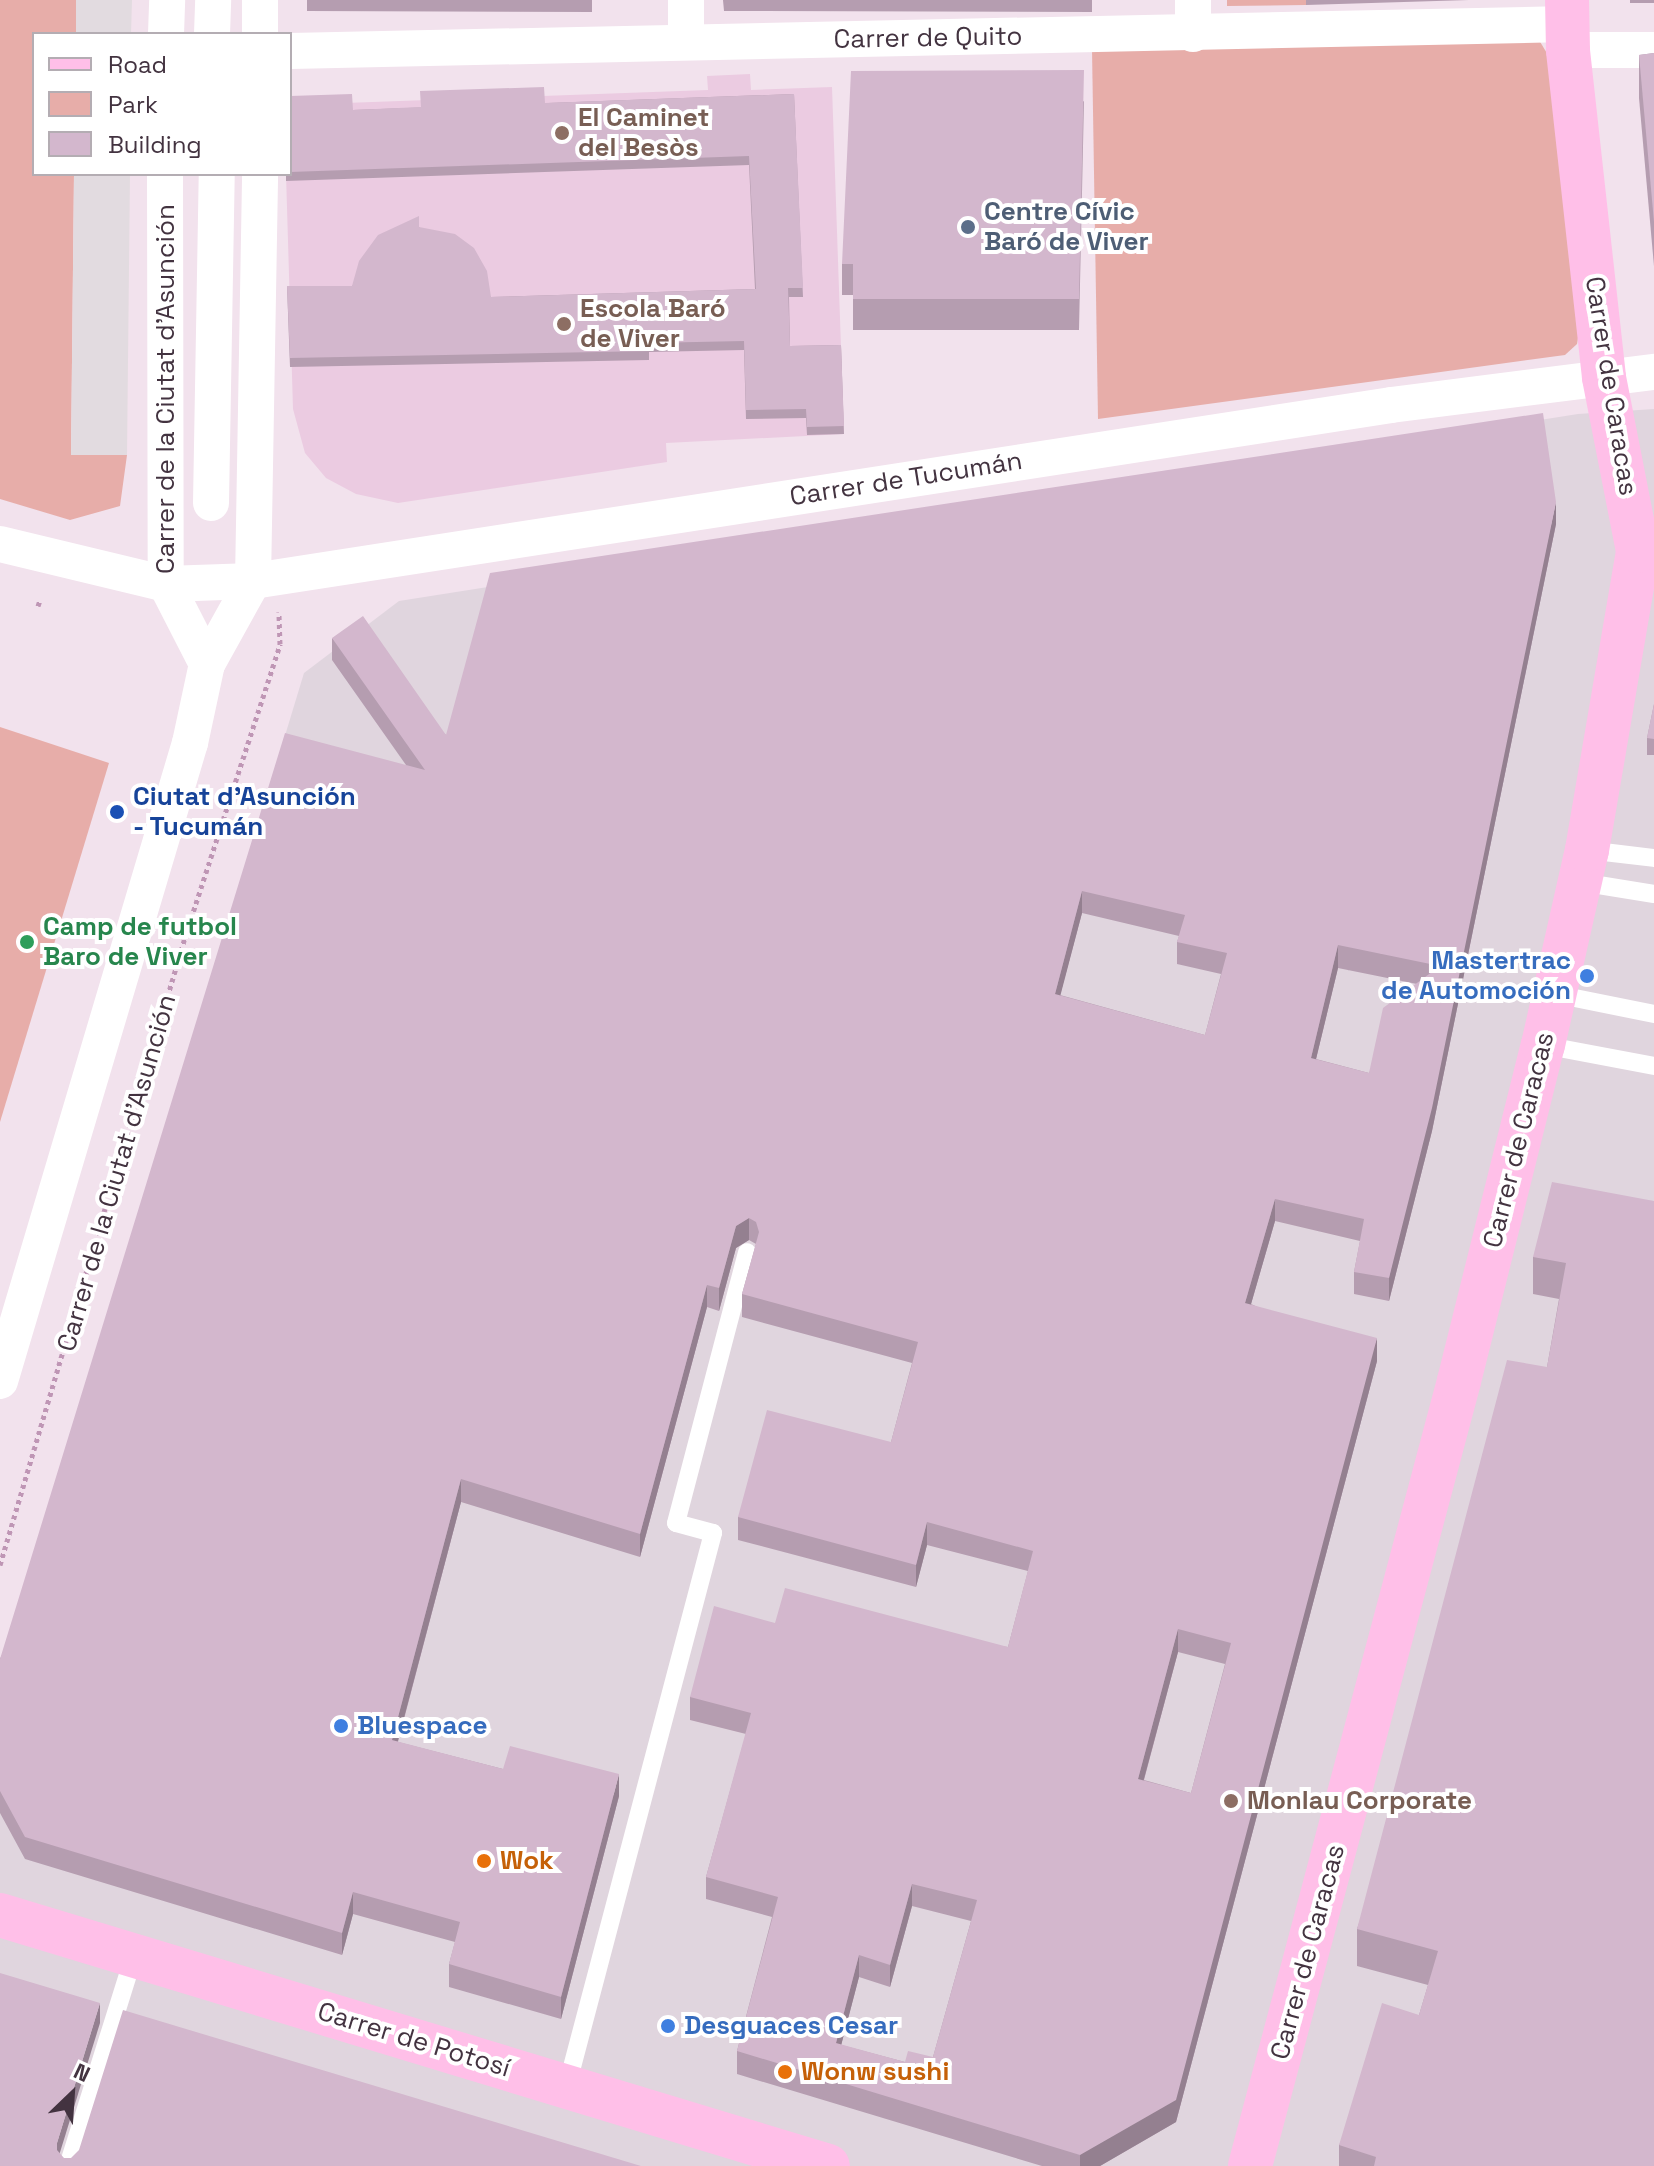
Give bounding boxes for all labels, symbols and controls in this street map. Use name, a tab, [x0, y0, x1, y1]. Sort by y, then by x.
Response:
street label: Carrer de Quito	[833, 21, 1023, 55]
legend	[32, 32, 292, 176]
text: Road	[108, 49, 167, 80]
text: Park	[108, 89, 158, 120]
place label: El Caminet del Besòs	[578, 102, 709, 164]
marker: El Caminet del Besòs	[553, 124, 571, 142]
text: Building	[108, 129, 202, 160]
place label: Centre Cívic Baró de Viver	[984, 196, 1149, 258]
street label: Carrer de la Ciutat d'Asunción	[150, 204, 182, 574]
marker: Centre Cívic Baró de Viver	[959, 218, 977, 236]
street label: Carrer de Caracas	[1578, 274, 1644, 498]
place label: Escola Baró de Viver	[580, 293, 726, 354]
marker: Escola Baró de Viver	[555, 315, 573, 333]
street label: Carrer de Tucumán	[787, 445, 1025, 513]
place label: Ciutat d'Asunción - Tucumán	[133, 781, 356, 842]
marker: Ciutat d'Asunción - Tucumán	[108, 803, 126, 821]
place label: Camp de futbol Baro de Viver	[43, 911, 237, 972]
marker: Camp de futbol Baro de Viver	[18, 933, 36, 951]
place label: Mastertrac de Automoción	[1381, 945, 1571, 1006]
marker: Mastertrac de Automoción	[1578, 967, 1596, 985]
street label: Carrer de la Ciutat d'Asunción	[51, 991, 183, 1355]
street label: Carrer de Caracas	[1477, 1029, 1561, 1251]
place label: Bluespace	[357, 1710, 487, 1742]
marker: Bluespace	[332, 1717, 350, 1735]
place label: Monlau Corporate	[1247, 1785, 1472, 1817]
marker: Monlau Corporate	[1222, 1792, 1240, 1810]
street label: Carrer de Caracas	[1264, 1841, 1352, 2063]
place label: Wok	[500, 1845, 554, 1877]
marker: Wok	[475, 1852, 493, 1870]
street label: Carrer de Potosí	[314, 1996, 514, 2084]
place label: Desguaces Cesar	[684, 2010, 898, 2042]
marker: Desguaces Cesar	[659, 2017, 677, 2035]
north arrow	[32, 2054, 112, 2134]
text: N	[70, 2056, 95, 2088]
place label: Wonw sushi	[801, 2056, 949, 2088]
marker: Wonw sushi	[776, 2063, 794, 2081]

